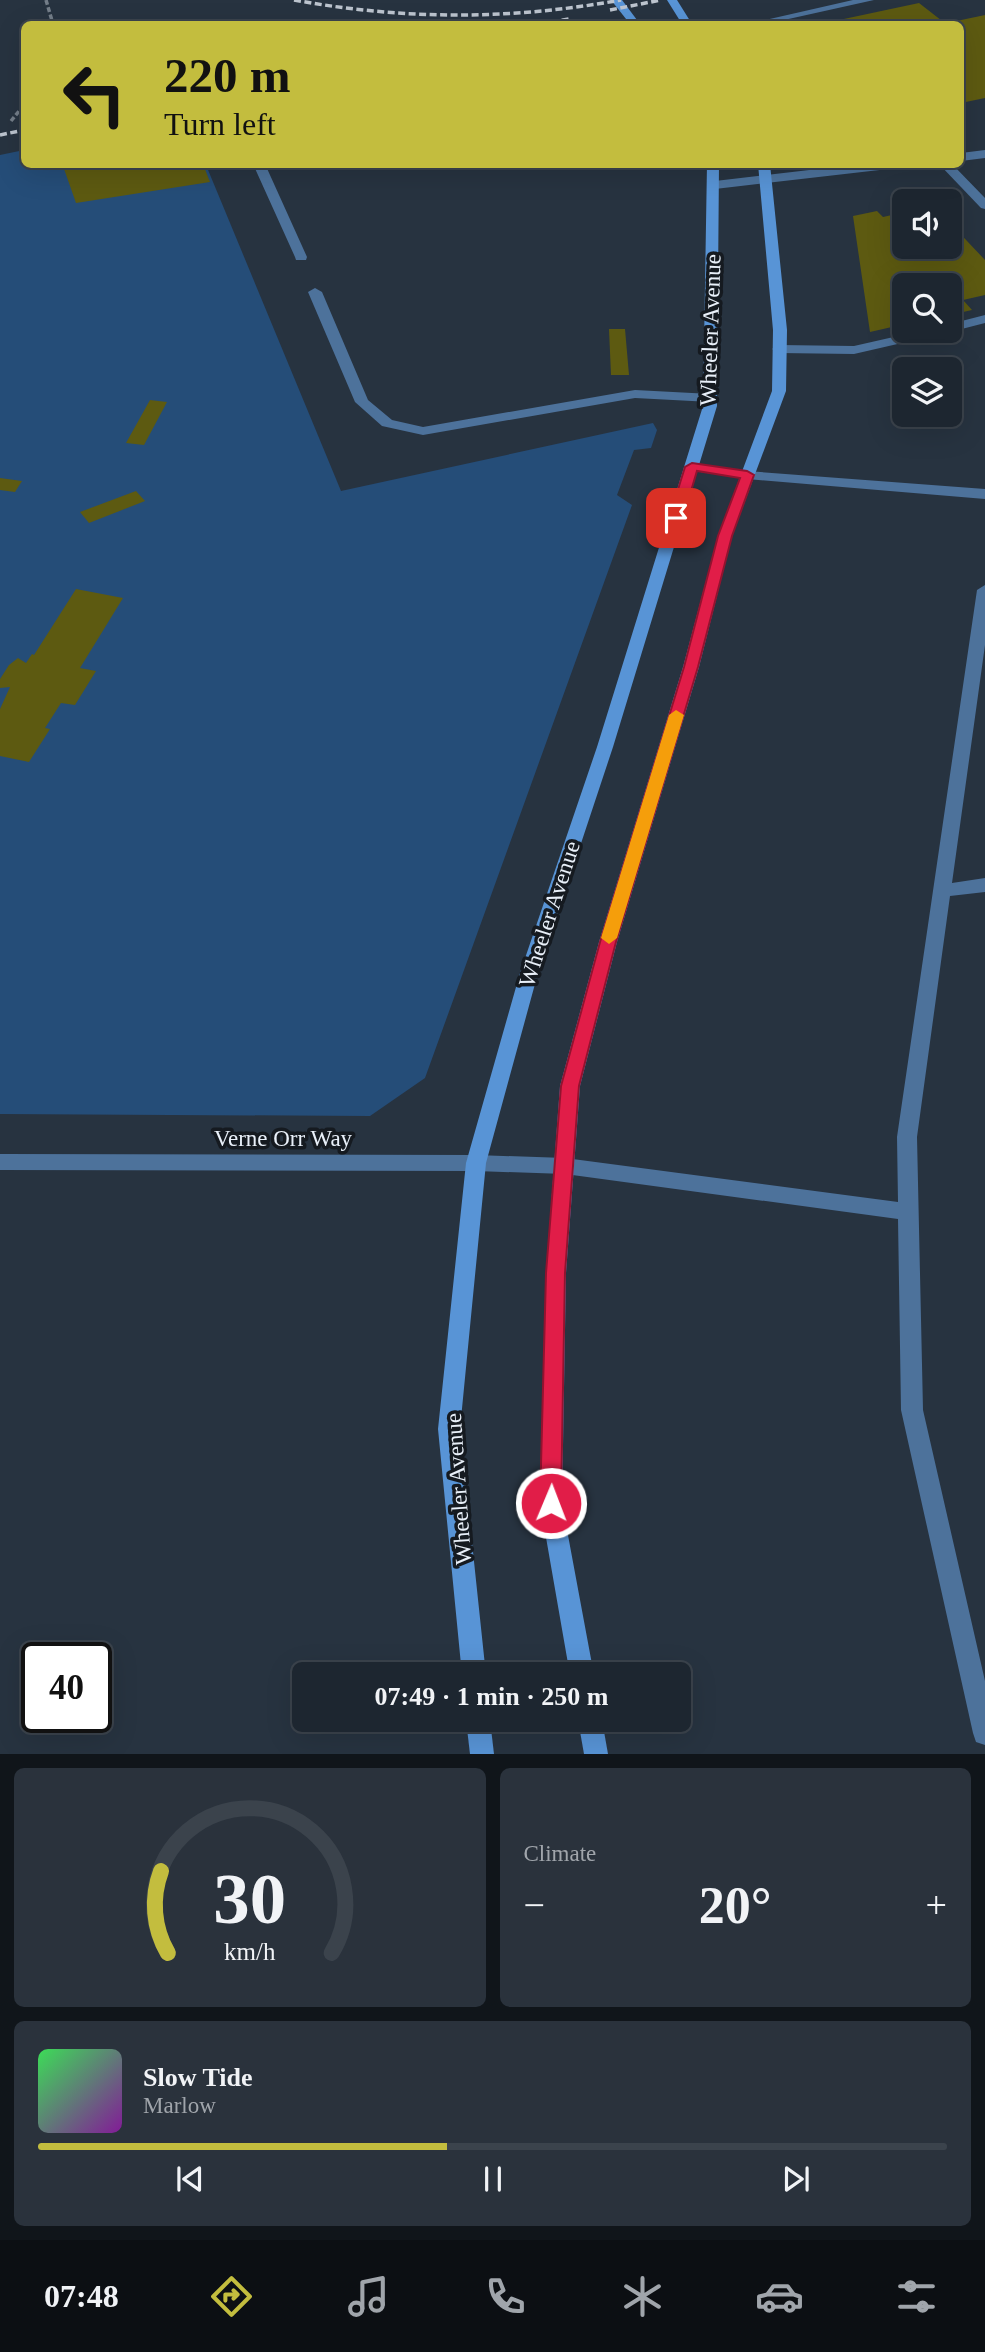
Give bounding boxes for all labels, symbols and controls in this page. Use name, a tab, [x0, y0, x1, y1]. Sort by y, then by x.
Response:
text: 220 m	[164, 48, 291, 103]
icon: left	[49, 49, 140, 140]
text: Turn left	[164, 106, 276, 142]
map controls	[892, 189, 962, 427]
button: sound	[892, 189, 962, 259]
street label: Wheeler Avenue	[695, 254, 726, 407]
button: search	[892, 273, 962, 343]
button: layers	[892, 357, 962, 427]
pin	[646, 488, 706, 548]
icon: arrive	[657, 499, 695, 537]
street label: Wheeler Avenue	[514, 838, 585, 990]
street label: Verne Orr Way	[214, 1126, 353, 1151]
street label: Wheeler Avenue	[441, 1412, 476, 1566]
position arrow	[514, 1466, 588, 1540]
speed limit sign: 40	[21, 1642, 112, 1733]
text: 07:49 · 1 min · 250 m	[375, 1682, 609, 1711]
text: Climate	[524, 1841, 596, 1866]
text: 30	[213, 1859, 286, 1940]
text: 20°	[699, 1877, 772, 1934]
text: −	[524, 1884, 545, 1926]
text: +	[926, 1884, 947, 1926]
text: km/h	[224, 1938, 276, 1965]
text: Slow Tide	[143, 2063, 253, 2092]
text: Marlow	[143, 2093, 216, 2118]
icon: previous	[171, 2160, 209, 2198]
icon: pause	[474, 2160, 512, 2198]
icon: next	[777, 2160, 815, 2198]
icon: directions	[207, 2272, 256, 2321]
icon: music	[344, 2272, 393, 2321]
icon: phone	[481, 2272, 530, 2321]
icon: climate	[618, 2272, 667, 2321]
icon: car	[755, 2272, 804, 2321]
icon: filters	[892, 2272, 941, 2321]
text: 07:48	[44, 2278, 119, 2314]

